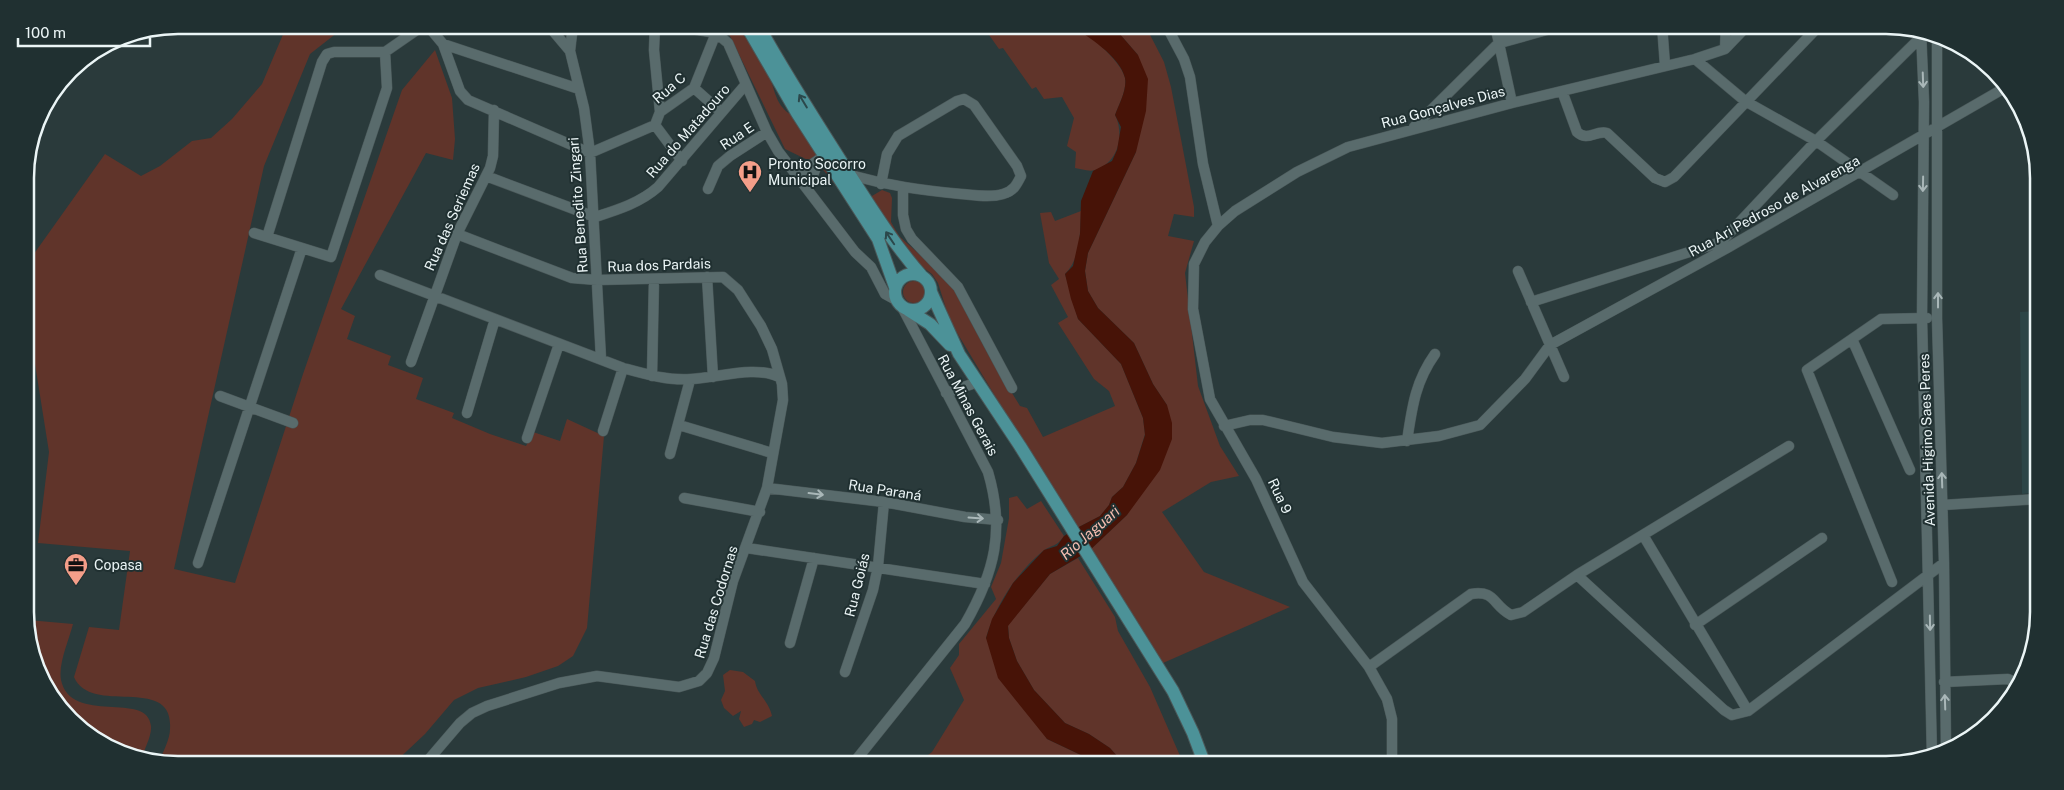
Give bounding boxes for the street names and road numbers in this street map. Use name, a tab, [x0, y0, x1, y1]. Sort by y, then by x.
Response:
street label: Rua C	[649, 69, 689, 107]
street label: Rua do Matadouro	[643, 81, 733, 181]
street label: Rua Gonçalves Dias	[1379, 83, 1507, 131]
street label: Rua E	[717, 119, 757, 153]
street label: Rua Benedito Zingari	[565, 137, 591, 273]
street label: Rua Ari Pedroso de Alvarenga	[1686, 152, 1862, 260]
street label: Rua das Seriemas	[421, 161, 483, 273]
street label: Rua dos Pardais	[607, 255, 711, 275]
street label: Rua Minas Gerais	[935, 352, 1001, 458]
street label: Avenida Higino Saes Peres	[1916, 353, 1938, 527]
street label: Rua Paraná	[847, 476, 923, 504]
street label: Rua 9	[1265, 476, 1295, 517]
street label: Rua das Codornas	[691, 544, 741, 660]
street label: Rua Goiás	[841, 552, 873, 618]

